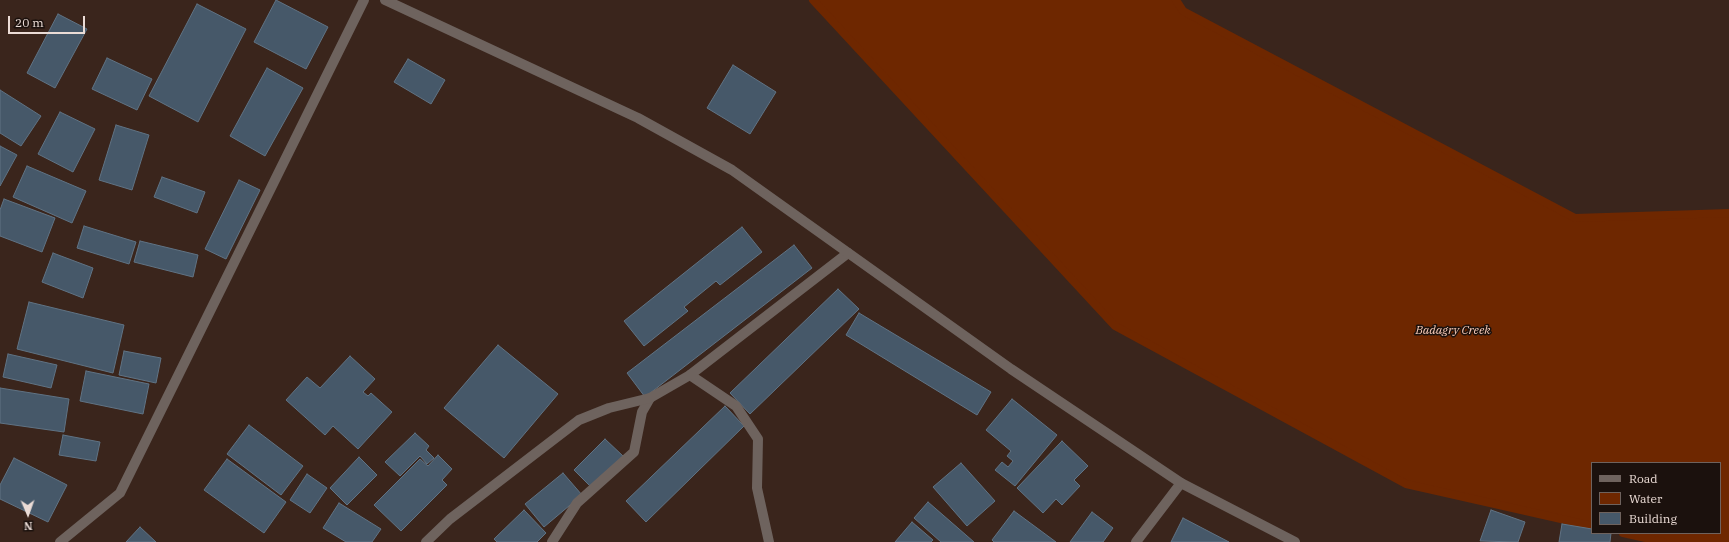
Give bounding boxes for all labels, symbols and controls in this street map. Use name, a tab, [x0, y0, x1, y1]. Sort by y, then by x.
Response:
scale bar	[10, 8, 87, 34]
text: 20 m	[15, 15, 44, 30]
water label: Badagry Creek	[1415, 324, 1491, 338]
legend	[1591, 462, 1721, 534]
text: Road	[1629, 471, 1658, 486]
text: Water	[1629, 491, 1662, 506]
north arrow	[8, 494, 48, 534]
text: Building	[1629, 511, 1677, 526]
text: N	[24, 519, 33, 533]

